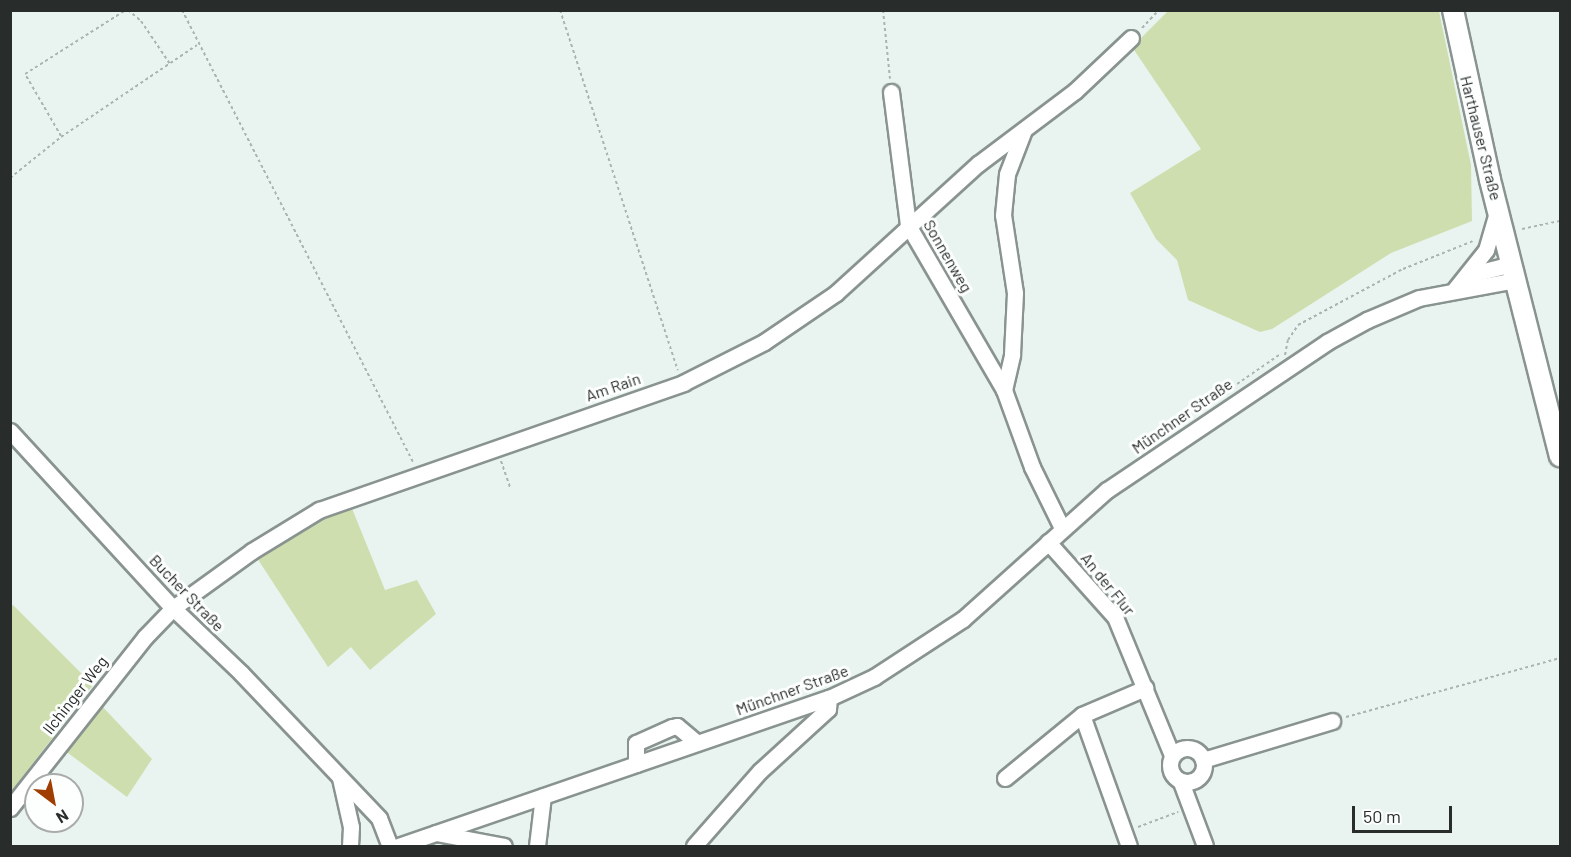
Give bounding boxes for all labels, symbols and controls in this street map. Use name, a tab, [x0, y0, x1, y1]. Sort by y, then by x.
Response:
street label: Harthauser Straße	[1456, 74, 1506, 202]
street label: Sonnenweg	[920, 216, 976, 296]
street label: Am Rain	[583, 369, 643, 405]
street label: Münchner Straße	[1128, 374, 1236, 458]
street label: An der Flur	[1077, 549, 1139, 619]
street label: Bucher Straße	[146, 551, 228, 635]
street label: Ilchinger Weg	[39, 652, 111, 738]
street label: Münchner Straße	[733, 661, 851, 719]
north arrow	[24, 773, 84, 833]
scale bar	[1355, 794, 1456, 832]
text: 50 m	[1363, 805, 1401, 827]
text: N	[53, 806, 72, 828]

